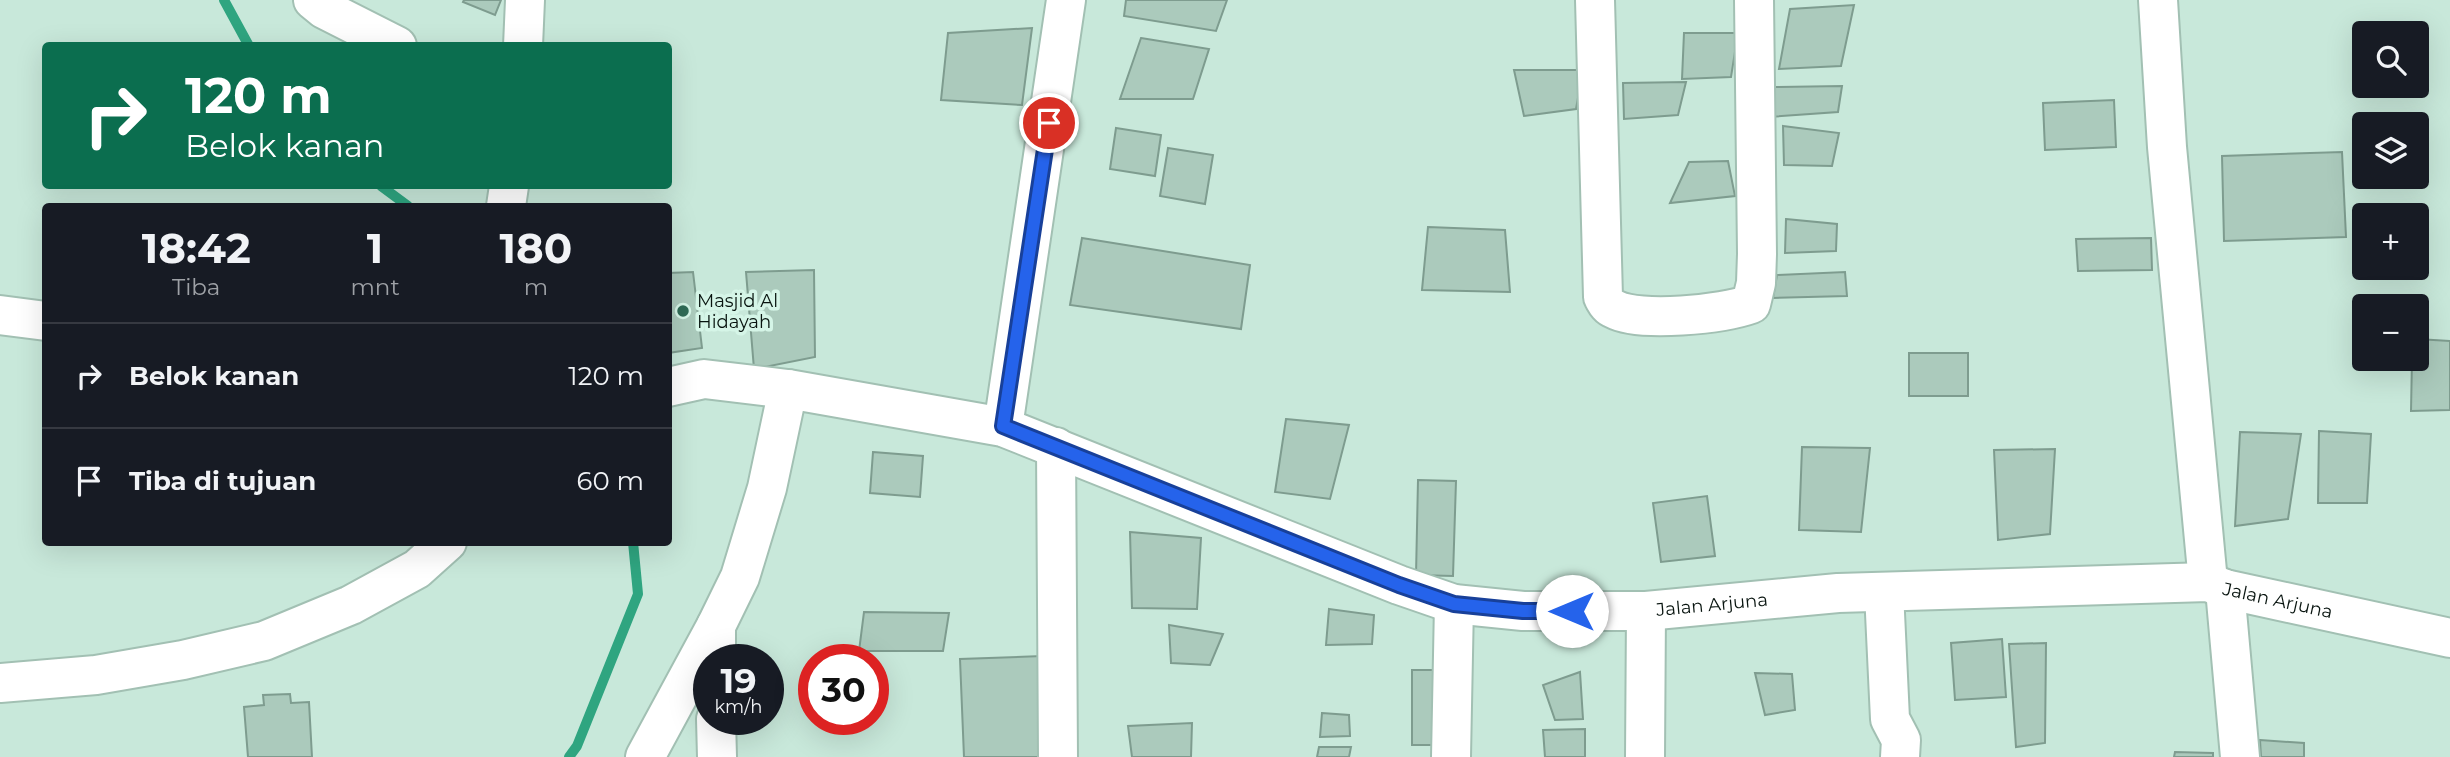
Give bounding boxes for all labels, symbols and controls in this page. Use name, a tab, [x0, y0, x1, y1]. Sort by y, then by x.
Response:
map controls	[2352, 21, 2429, 371]
button: search	[2352, 21, 2429, 98]
text: 120 m	[185, 66, 332, 125]
icon: right	[70, 70, 161, 161]
pin	[1019, 93, 1079, 153]
icon: arrive	[1030, 104, 1068, 142]
button: layers	[2352, 112, 2429, 189]
text: Belok kanan	[185, 126, 385, 165]
button: +	[2352, 203, 2429, 280]
text: 18:42	[142, 222, 251, 274]
text: 1	[367, 222, 383, 274]
text: 180	[500, 222, 572, 274]
text: Tiba	[172, 273, 220, 301]
text: mnt	[350, 273, 400, 301]
text: m	[524, 273, 548, 301]
place label: Masjid Al Hidayah	[697, 290, 778, 333]
button: −	[2352, 294, 2429, 371]
marker: Masjid Al Hidayah	[675, 303, 691, 319]
icon: right	[70, 357, 108, 395]
text: Belok kanan	[129, 360, 299, 392]
text: 120 m	[568, 360, 644, 392]
icon: arrive	[70, 462, 108, 500]
text: Tiba di tujuan	[129, 465, 316, 497]
text: 60 m	[577, 465, 644, 497]
position arrow	[1535, 574, 1609, 648]
street label: Jalan Arjuna	[2220, 578, 2335, 623]
street label: Jalan Arjuna	[1654, 589, 1769, 621]
speed limit sign: 30	[798, 644, 889, 735]
text: 19	[720, 659, 757, 702]
text: km/h	[714, 696, 763, 718]

